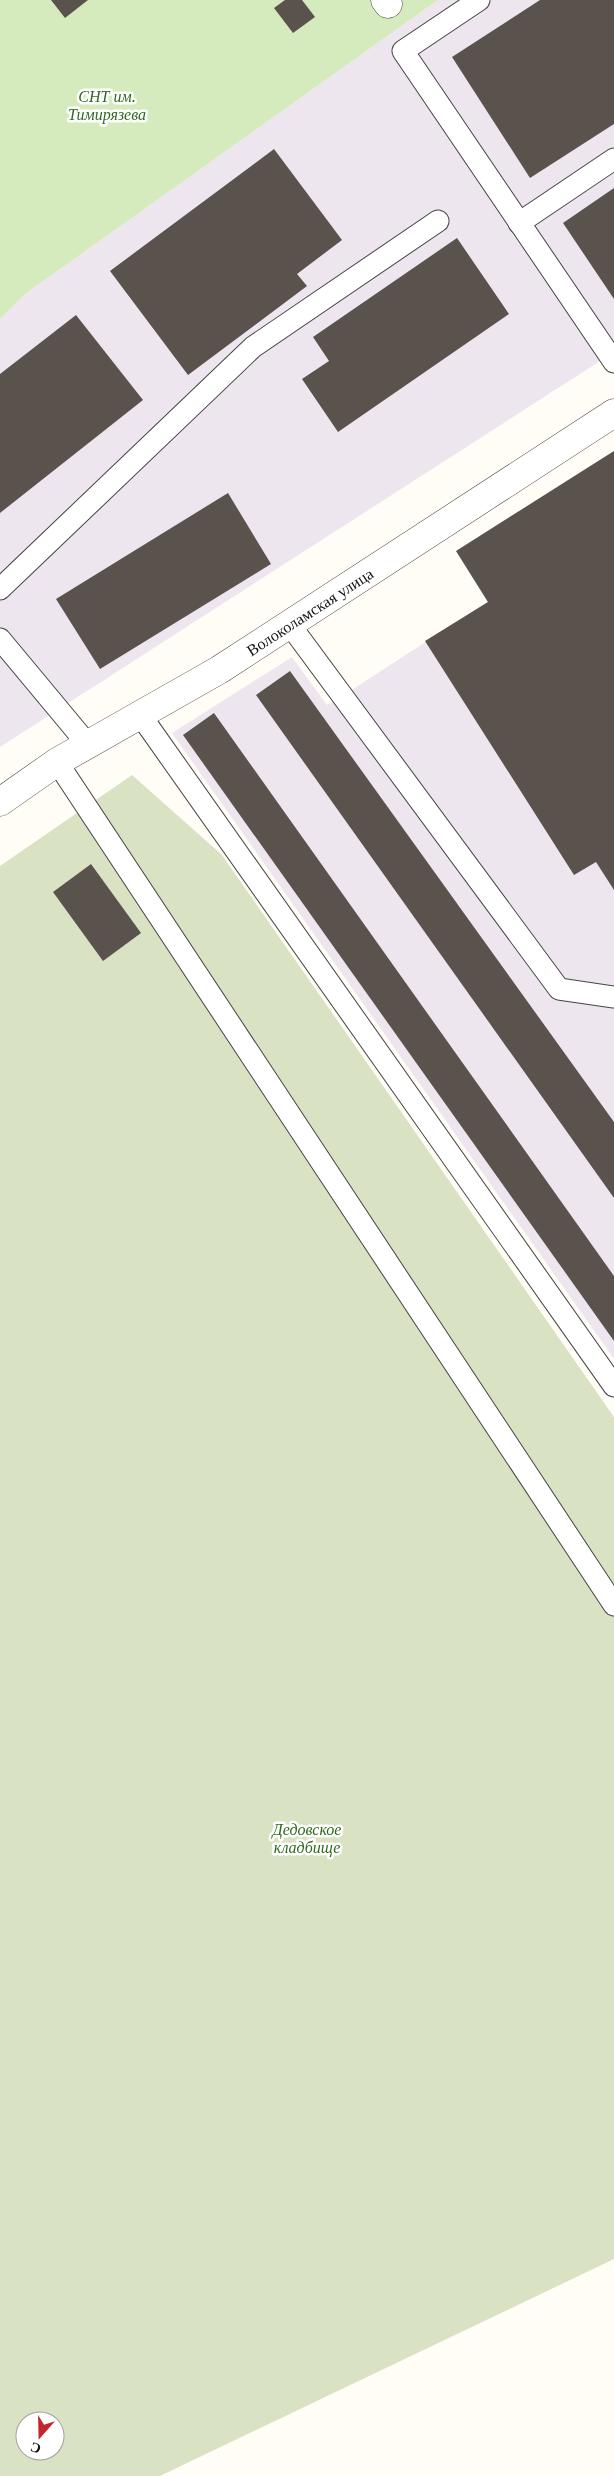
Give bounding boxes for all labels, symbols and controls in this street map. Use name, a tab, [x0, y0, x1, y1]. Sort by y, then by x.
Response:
park label: СНТ им. Тимирязева	[68, 88, 146, 124]
street label: Волоколамская улица	[244, 565, 377, 660]
park label: Дедовское кладбище	[271, 1821, 341, 1857]
north arrow	[15, 2411, 65, 2461]
text: С	[28, 2439, 43, 2457]

